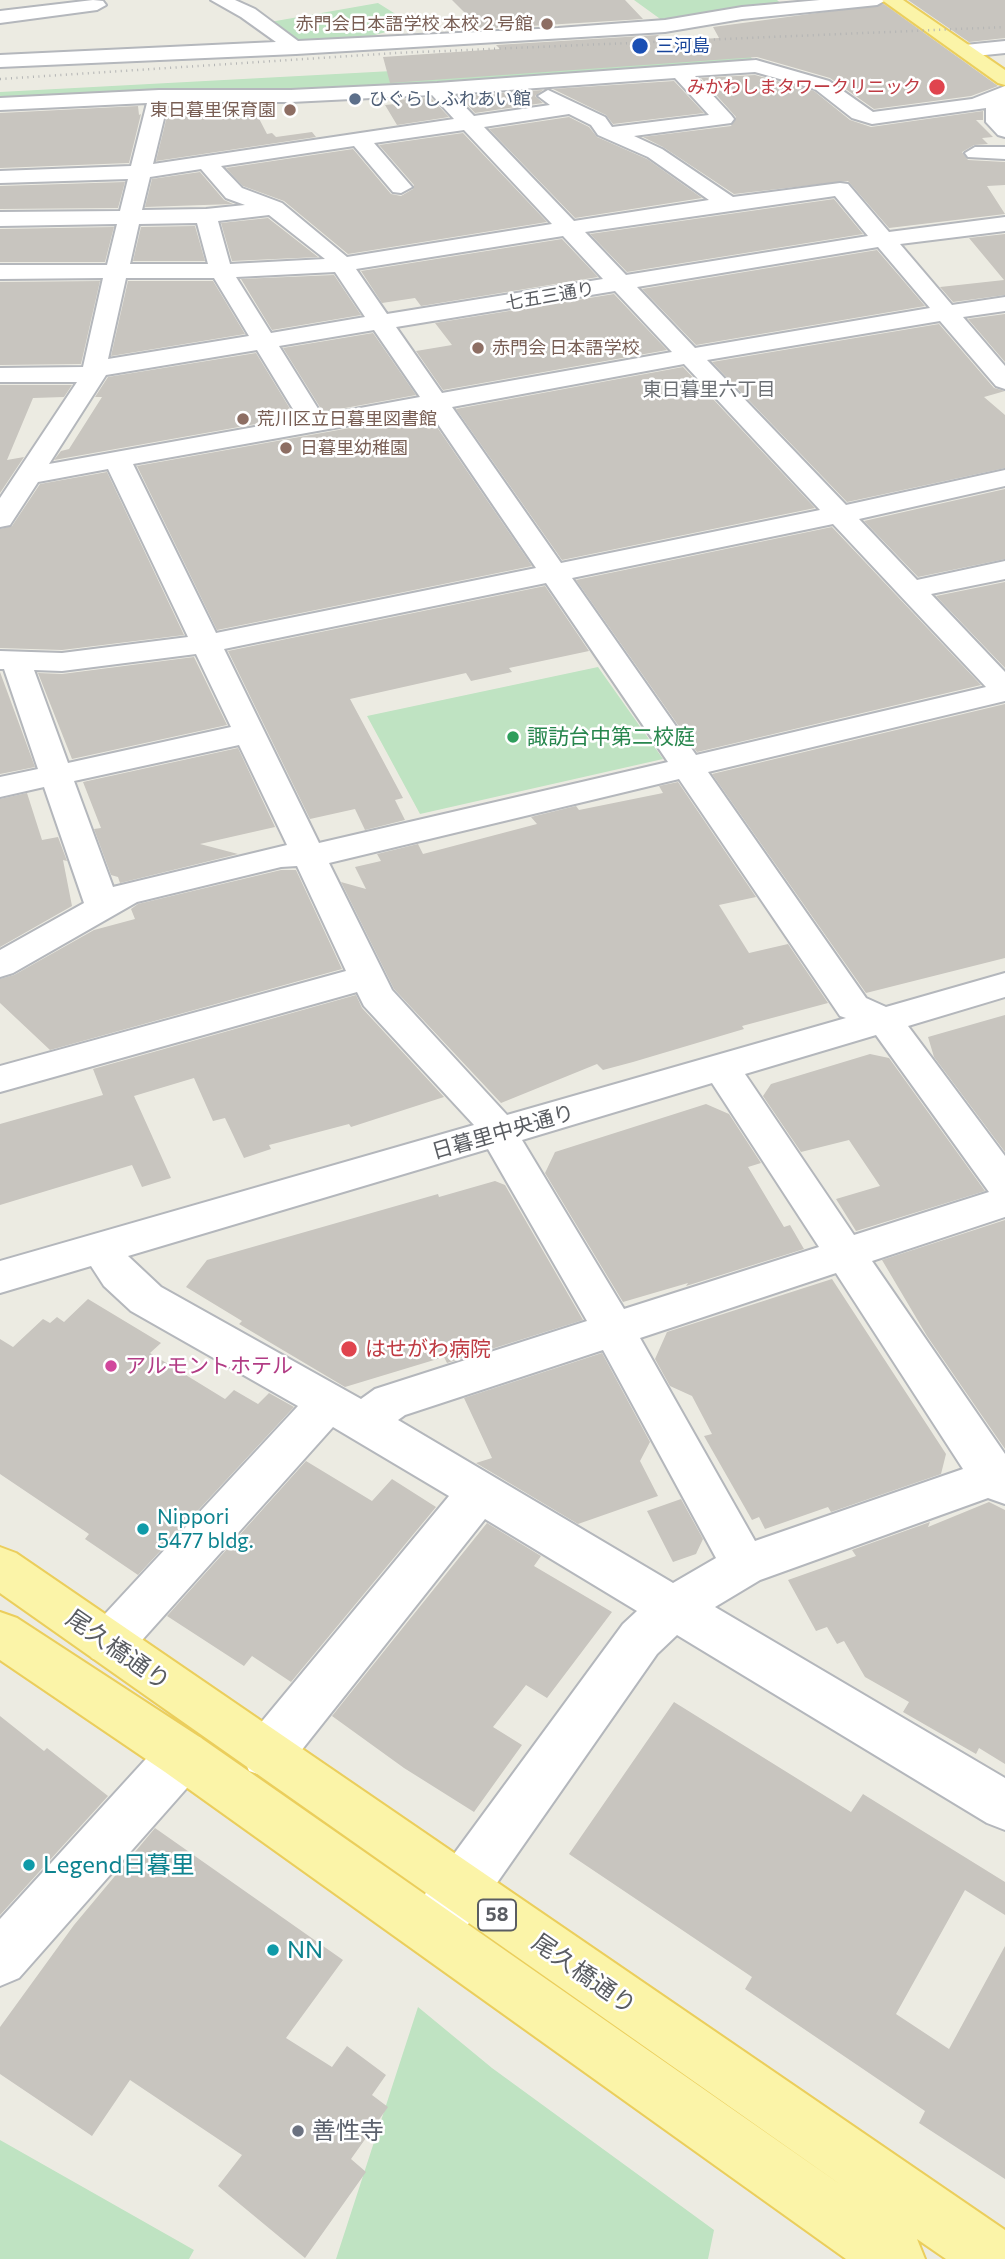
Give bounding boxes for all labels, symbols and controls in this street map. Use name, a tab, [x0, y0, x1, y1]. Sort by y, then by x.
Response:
place label: 赤門会日本語学校 本校２号館	[296, 13, 533, 35]
marker: 赤門会日本語学校 本校２号館	[539, 16, 555, 32]
place label: 三河島	[656, 35, 710, 57]
marker: 三河島	[630, 36, 650, 56]
place label: みかわしまタワークリニック	[687, 76, 921, 98]
marker: みかわしまタワークリニック	[927, 77, 947, 97]
place label: ひぐらしふれあい館	[369, 88, 531, 110]
marker: ひぐらしふれあい館	[347, 91, 363, 107]
place label: 東日暮里保育園	[150, 99, 276, 121]
marker: 東日暮里保育園	[282, 102, 298, 118]
street label: 七五三通り	[504, 278, 596, 314]
place label: 赤門会 日本語学校	[492, 337, 639, 359]
marker: 赤門会 日本語学校	[470, 340, 486, 356]
district label: 東日暮里六丁目	[643, 379, 775, 401]
place label: 荒川区立日暮里図書館	[257, 408, 437, 430]
marker: 荒川区立日暮里図書館	[235, 411, 251, 427]
place label: 日暮里幼稚園	[300, 437, 408, 459]
marker: 日暮里幼稚園	[278, 440, 294, 456]
place label: 諏訪台中第二校庭	[527, 724, 695, 750]
marker: 諏訪台中第二校庭	[505, 729, 521, 745]
street label: 日暮里中央通り	[429, 1100, 577, 1164]
place label: はせがわ病院	[365, 1336, 491, 1362]
marker: はせがわ病院	[339, 1339, 359, 1359]
place label: アルモントホテル	[125, 1353, 293, 1379]
marker: アルモントホテル	[103, 1358, 119, 1374]
place label: Nippori 5477 bldg.	[157, 1504, 254, 1554]
marker: Nippori 5477 bldg.	[135, 1521, 151, 1537]
street label: 尾久橋通り	[61, 1604, 175, 1696]
place label: Legend日暮里	[43, 1851, 194, 1879]
marker: Legend日暮里	[21, 1857, 37, 1873]
road number: 58	[478, 1899, 516, 1930]
street label: 尾久橋通り	[527, 1928, 641, 2020]
place label: NN	[287, 1936, 323, 1964]
marker: NN	[265, 1942, 281, 1958]
place label: 善性寺	[312, 2117, 384, 2145]
marker: 善性寺	[290, 2123, 306, 2139]

